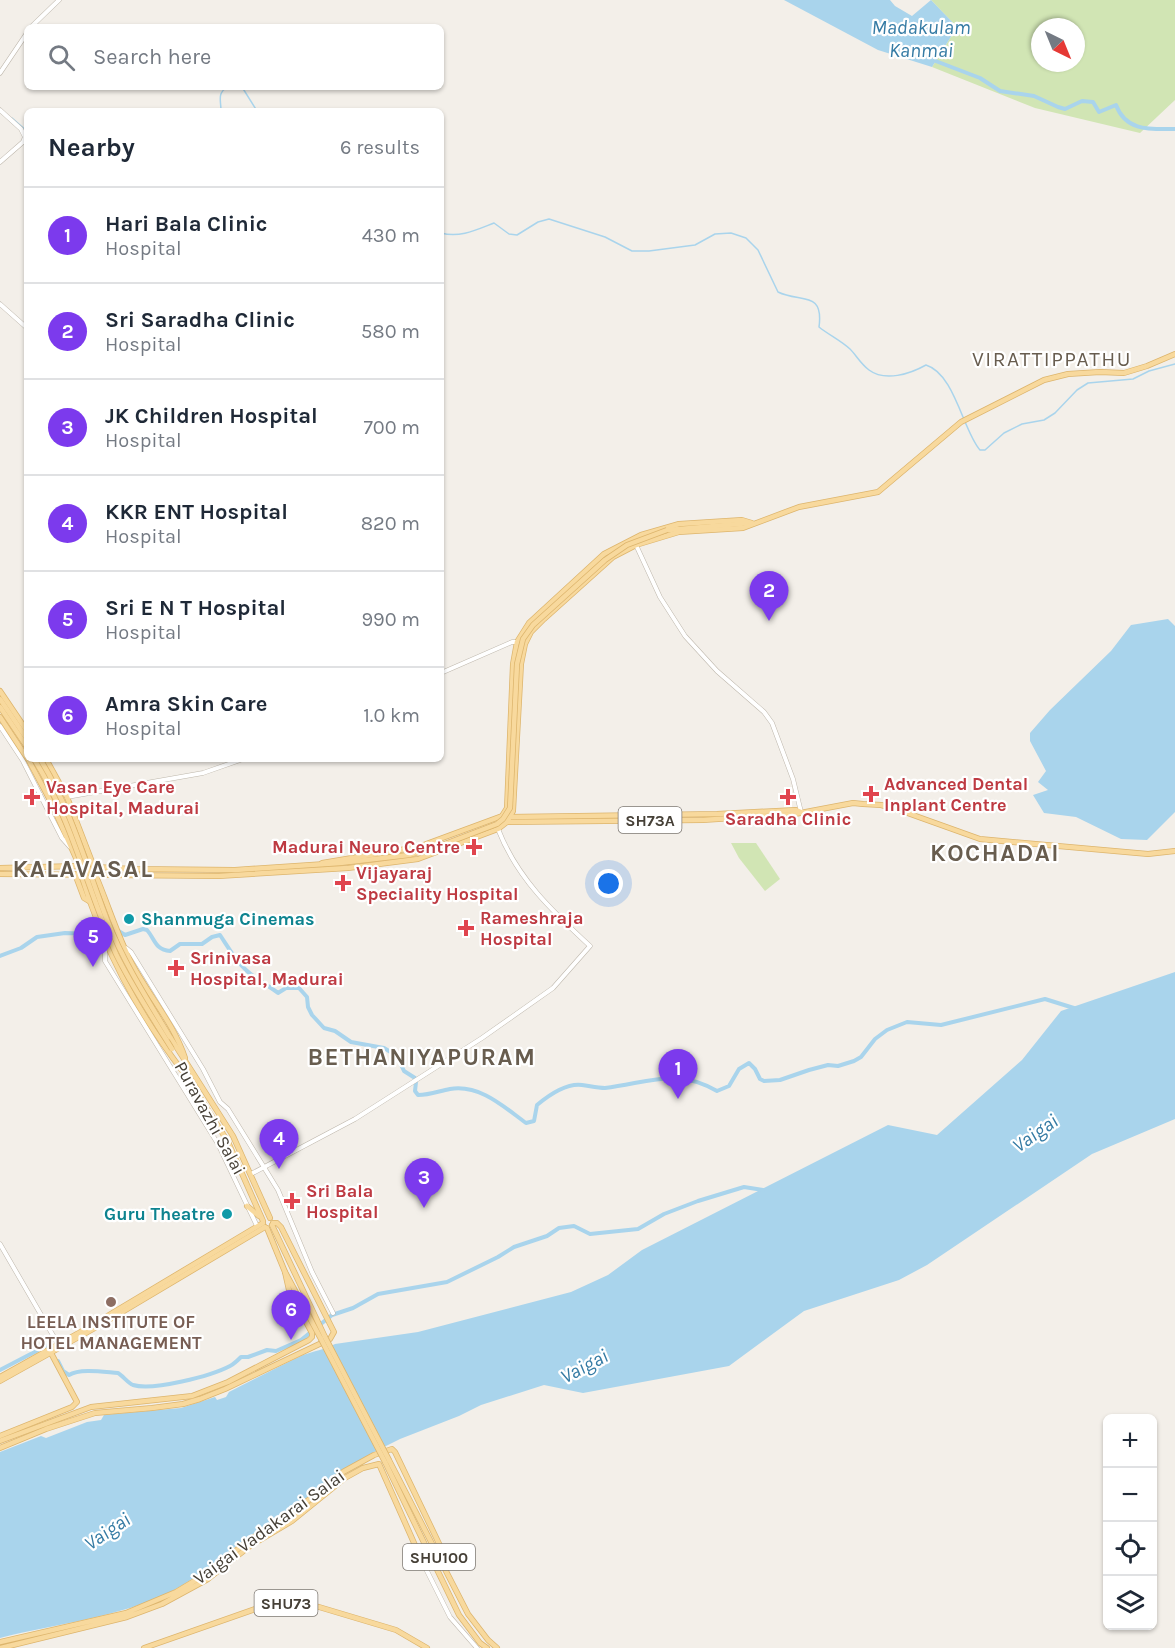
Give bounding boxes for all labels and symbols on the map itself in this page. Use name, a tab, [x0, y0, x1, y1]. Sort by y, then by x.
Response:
water label: Madakulam Kanmai	[871, 16, 971, 62]
north arrow	[1031, 18, 1085, 72]
district label: VIRATTIPPATHU	[972, 347, 1132, 371]
pin: 2	[750, 572, 788, 621]
place label: Advanced Dental Inplant Centre	[884, 773, 1028, 816]
place label: Vasan Eye Care Hospital, Madurai	[46, 776, 200, 819]
marker: Advanced Dental Inplant Centre	[862, 785, 880, 803]
marker: Vasan Eye Care Hospital, Madurai	[23, 788, 41, 806]
marker: Saradha Clinic	[779, 788, 797, 806]
road number: SH73A	[618, 807, 682, 833]
place label: Saradha Clinic	[725, 808, 851, 830]
place label: Madurai Neuro Centre	[272, 836, 460, 858]
marker: Madurai Neuro Centre	[465, 838, 483, 856]
district label: KOCHADAI	[930, 839, 1060, 867]
district label: KALAVASAL	[13, 855, 154, 883]
place label: Vijayaraj Speciality Hospital	[356, 862, 518, 905]
your location	[594, 869, 623, 898]
marker: Vijayaraj Speciality Hospital	[334, 874, 352, 892]
place label: Rameshraja Hospital	[480, 907, 584, 950]
place label: Shanmuga Cinemas	[141, 908, 315, 930]
marker: Shanmuga Cinemas	[122, 912, 136, 926]
pin: 5	[74, 918, 112, 967]
marker: Rameshraja Hospital	[457, 919, 475, 937]
place label: Srinivasa Hospital, Madurai	[190, 947, 344, 990]
marker: Srinivasa Hospital, Madurai	[167, 959, 185, 977]
district label: BETHANIYAPURAM	[307, 1043, 537, 1071]
pin: 1	[658, 1050, 698, 1099]
street label: Puravazhi Salai	[170, 1057, 250, 1179]
water label: Vaigai	[1008, 1109, 1063, 1157]
pin: 4	[260, 1120, 298, 1169]
pin: 3	[404, 1158, 444, 1208]
place label: Sri Bala Hospital	[306, 1180, 378, 1223]
marker: Sri Bala Hospital	[283, 1192, 301, 1210]
place label: Guru Theatre	[104, 1203, 215, 1225]
marker: Guru Theatre	[220, 1207, 234, 1221]
pin: 6	[272, 1290, 310, 1340]
marker: LEELA INSTITUTE OF HOTEL MANAGEMENT	[104, 1295, 118, 1309]
place label: LEELA INSTITUTE OF HOTEL MANAGEMENT	[20, 1311, 202, 1354]
water label: Vaigai	[556, 1344, 612, 1388]
street label: Vaigai Vadakarai Salai	[189, 1465, 349, 1589]
water label: Vaigai	[80, 1508, 135, 1555]
road number: SHU100	[403, 1544, 475, 1570]
road number: SHU73	[254, 1590, 318, 1616]

